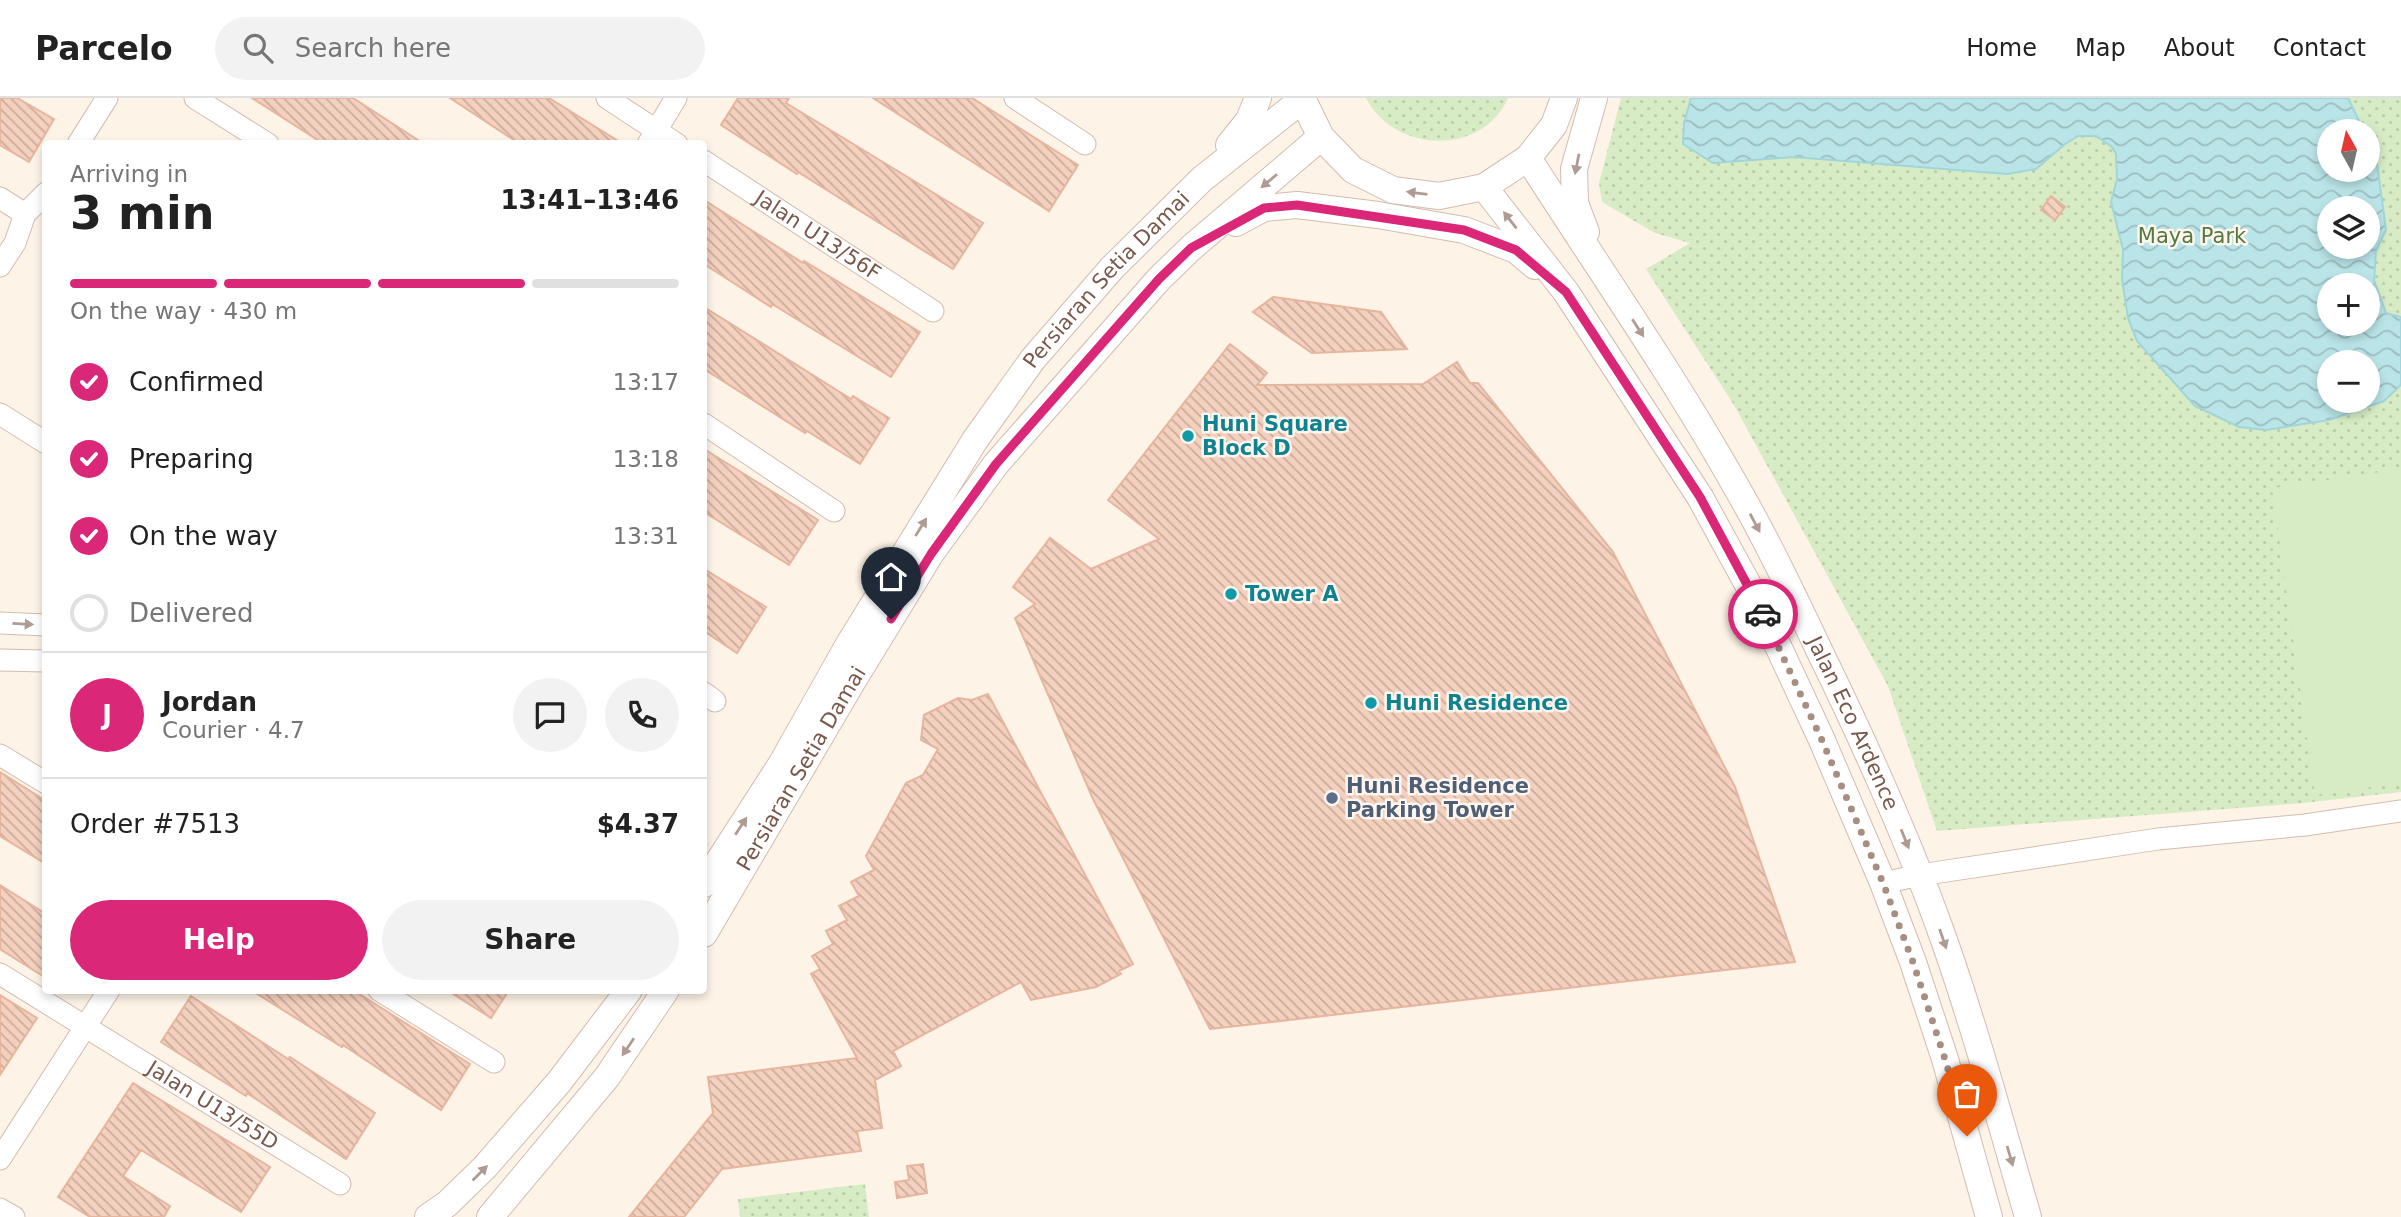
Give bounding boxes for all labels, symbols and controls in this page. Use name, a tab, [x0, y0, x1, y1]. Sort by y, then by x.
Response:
search box	[215, 17, 705, 80]
text: Parcelo	[35, 29, 173, 68]
icon: search	[239, 29, 277, 67]
text: Search here	[295, 33, 451, 63]
text: Home	[1966, 34, 2037, 62]
text: Map	[2075, 34, 2126, 62]
text: About	[2164, 34, 2235, 62]
text: Contact	[2273, 34, 2366, 62]
north arrow	[2317, 119, 2380, 182]
map controls	[2317, 119, 2380, 413]
one-way arrow	[1571, 153, 1582, 175]
text: Arriving in	[70, 161, 188, 187]
one-way arrow	[1260, 174, 1278, 189]
street label: Jalan U13/56F	[749, 184, 885, 286]
text: 13:41–13:46	[500, 185, 679, 215]
text: 3 min	[70, 186, 214, 240]
street label: Persiaran Setia Damai	[1018, 186, 1194, 373]
one-way arrow	[1406, 188, 1428, 199]
button: layers	[2317, 196, 2380, 259]
one-way arrow	[1503, 211, 1517, 229]
park label: Maya Park	[2138, 224, 2247, 248]
button: +	[2317, 273, 2380, 336]
text: On the way · 430 m	[70, 298, 297, 324]
one-way arrow	[1631, 318, 1644, 338]
button: −	[2317, 350, 2380, 413]
icon: check	[70, 363, 108, 401]
text: Confirmed	[129, 367, 264, 397]
text: 13:17	[613, 369, 679, 395]
place label: Huni Square Block D	[1202, 412, 1348, 460]
marker: Huni Square Block D	[1180, 428, 1196, 444]
icon: check	[70, 440, 108, 478]
text: Preparing	[129, 444, 254, 474]
text: 13:18	[613, 446, 679, 472]
one-way arrow	[1749, 513, 1761, 533]
icon: check	[70, 517, 108, 555]
one-way arrow	[915, 517, 928, 536]
text: On the way	[129, 521, 278, 551]
text: 13:31	[613, 523, 679, 549]
pin	[861, 547, 921, 619]
icon: home	[872, 558, 910, 596]
courier	[1728, 579, 1798, 649]
place label: Tower A	[1245, 582, 1339, 606]
marker: Tower A	[1223, 586, 1239, 602]
icon: car	[1744, 595, 1782, 633]
text: Delivered	[129, 598, 253, 628]
one-way arrow	[12, 619, 34, 630]
street label: Jalan Eco Ardence	[1801, 631, 1904, 814]
street label: Persiaran Setia Damai	[732, 662, 871, 875]
button: chat	[513, 678, 587, 752]
button: phone	[605, 678, 679, 752]
text: Jordan	[162, 687, 257, 717]
place label: Huni Residence	[1385, 691, 1568, 715]
marker: Huni Residence	[1363, 695, 1379, 711]
text: J	[102, 700, 112, 730]
text: Courier · 4.7	[162, 717, 305, 743]
place label: Huni Residence Parking Tower	[1346, 774, 1529, 822]
marker: Huni Residence Parking Tower	[1324, 790, 1340, 806]
text: Order #7513	[70, 809, 240, 839]
text: $4.37	[597, 809, 679, 839]
one-way arrow	[734, 817, 747, 836]
one-way arrow	[1900, 828, 1911, 849]
button: Help	[70, 900, 368, 980]
button: Share	[382, 900, 679, 980]
one-way arrow	[1938, 929, 1949, 950]
one-way arrow	[621, 1037, 634, 1057]
street label: Jalan U13/55D	[141, 1055, 283, 1155]
pin	[1937, 1064, 1997, 1136]
icon: bag	[1948, 1075, 1986, 1113]
one-way arrow	[2006, 1146, 2016, 1167]
one-way arrow	[471, 1164, 488, 1181]

